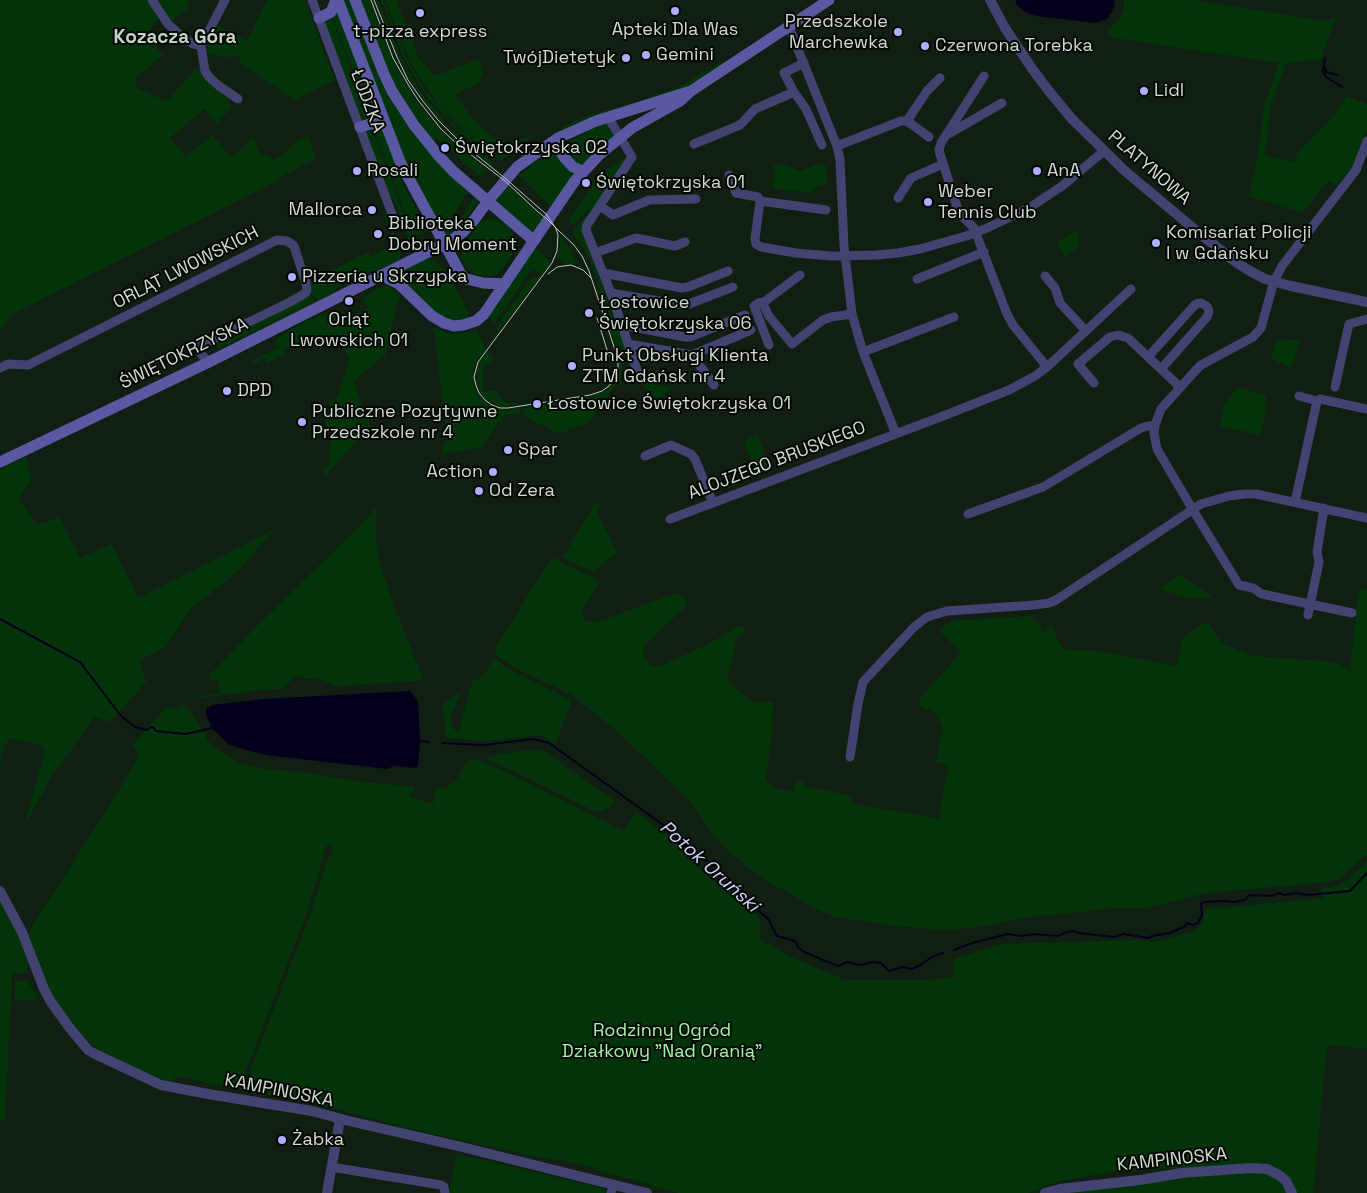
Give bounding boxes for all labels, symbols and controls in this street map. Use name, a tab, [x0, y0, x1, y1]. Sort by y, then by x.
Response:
marker: Apteki Dla Was	[669, 5, 681, 17]
marker: t-pizza express	[414, 7, 426, 19]
place label: Przedszkole Marchewka	[785, 11, 888, 54]
place label: Apteki Dla Was	[612, 19, 738, 41]
place label: t-pizza express	[353, 21, 487, 43]
marker: Przedszkole Marchewka	[892, 26, 904, 38]
district label: Kozacza Góra	[114, 27, 236, 49]
place label: Czerwona Torebka	[935, 35, 1093, 57]
marker: Czerwona Torebka	[919, 40, 931, 52]
place label: Gemini	[656, 44, 714, 66]
place label: TwójDietetyk	[503, 47, 616, 69]
marker: Gemini	[640, 49, 652, 61]
marker: TwójDietetyk	[620, 52, 632, 64]
street label: ŁÓDZKA	[345, 66, 389, 136]
place label: Lidl	[1154, 80, 1184, 102]
marker: Lidl	[1138, 85, 1150, 97]
street label: PLATYNOWA	[1103, 126, 1195, 210]
place label: Świętokrzyska 02	[455, 137, 607, 159]
marker: Świętokrzyska 02	[439, 142, 451, 154]
place label: Rosali	[367, 160, 418, 182]
place label: AnA	[1047, 160, 1081, 182]
marker: Rosali	[351, 165, 363, 177]
marker: AnA	[1031, 165, 1043, 177]
place label: Świętokrzyska 01	[596, 172, 745, 194]
marker: Świętokrzyska 01	[580, 177, 592, 189]
place label: Weber Tennis Club	[938, 181, 1037, 223]
marker: Weber Tennis Club	[922, 196, 934, 208]
place label: Mallorca	[289, 199, 362, 221]
marker: Mallorca	[366, 204, 378, 216]
place label: Biblioteka Dobry Moment	[388, 213, 517, 255]
street label: ORLĄT LWOWSKICH	[110, 222, 262, 314]
place label: Komisariat Policji I w Gdańsku	[1166, 222, 1311, 264]
marker: Biblioteka Dobry Moment	[372, 228, 384, 240]
marker: Komisariat Policji I w Gdańsku	[1150, 237, 1162, 249]
place label: Pizzeria u Skrzypka	[302, 266, 467, 288]
marker: Pizzeria u Skrzypka	[286, 271, 298, 283]
place label: Łostowice Świętokrzyska 06	[599, 292, 752, 334]
marker: Orląt Lwowskich 01	[343, 295, 355, 307]
marker: Łostowice Świętokrzyska 06	[583, 307, 595, 319]
place label: Orląt Lwowskich 01	[290, 309, 408, 352]
street label: ŚWIĘTOKRZYSKA	[116, 314, 252, 394]
place label: Punkt Obsługi Klienta ZTM Gdańsk nr 4	[582, 345, 769, 388]
marker: Punkt Obsługi Klienta ZTM Gdańsk nr 4	[566, 360, 578, 372]
place label: DPD	[237, 380, 272, 402]
marker: DPD	[221, 385, 233, 397]
place label: Łostowice Świętokrzyska 01	[547, 393, 791, 415]
marker: Łostowice Świętokrzyska 01	[531, 398, 543, 410]
place label: Publiczne Pozytywne Przedszkole nr 4	[312, 401, 498, 444]
marker: Publiczne Pozytywne Przedszkole nr 4	[296, 416, 308, 428]
street label: ALOJZEGO BRUSKIEGO	[685, 417, 869, 505]
place label: Spar	[518, 439, 558, 461]
marker: Spar	[502, 444, 514, 456]
place label: Action	[426, 461, 483, 483]
marker: Action	[487, 466, 499, 478]
place label: Od Zera	[489, 480, 555, 502]
marker: Od Zera	[473, 485, 485, 497]
water label: Potok Oruński	[655, 816, 763, 918]
park label: Rodzinny Ogród Działkowy "Nad Oranią"	[562, 1020, 762, 1062]
street label: KAMPINOSKA	[223, 1070, 335, 1112]
place label: Żabka	[292, 1129, 344, 1151]
marker: Żabka	[276, 1134, 288, 1146]
street label: KAMPINOSKA	[1116, 1143, 1228, 1177]

